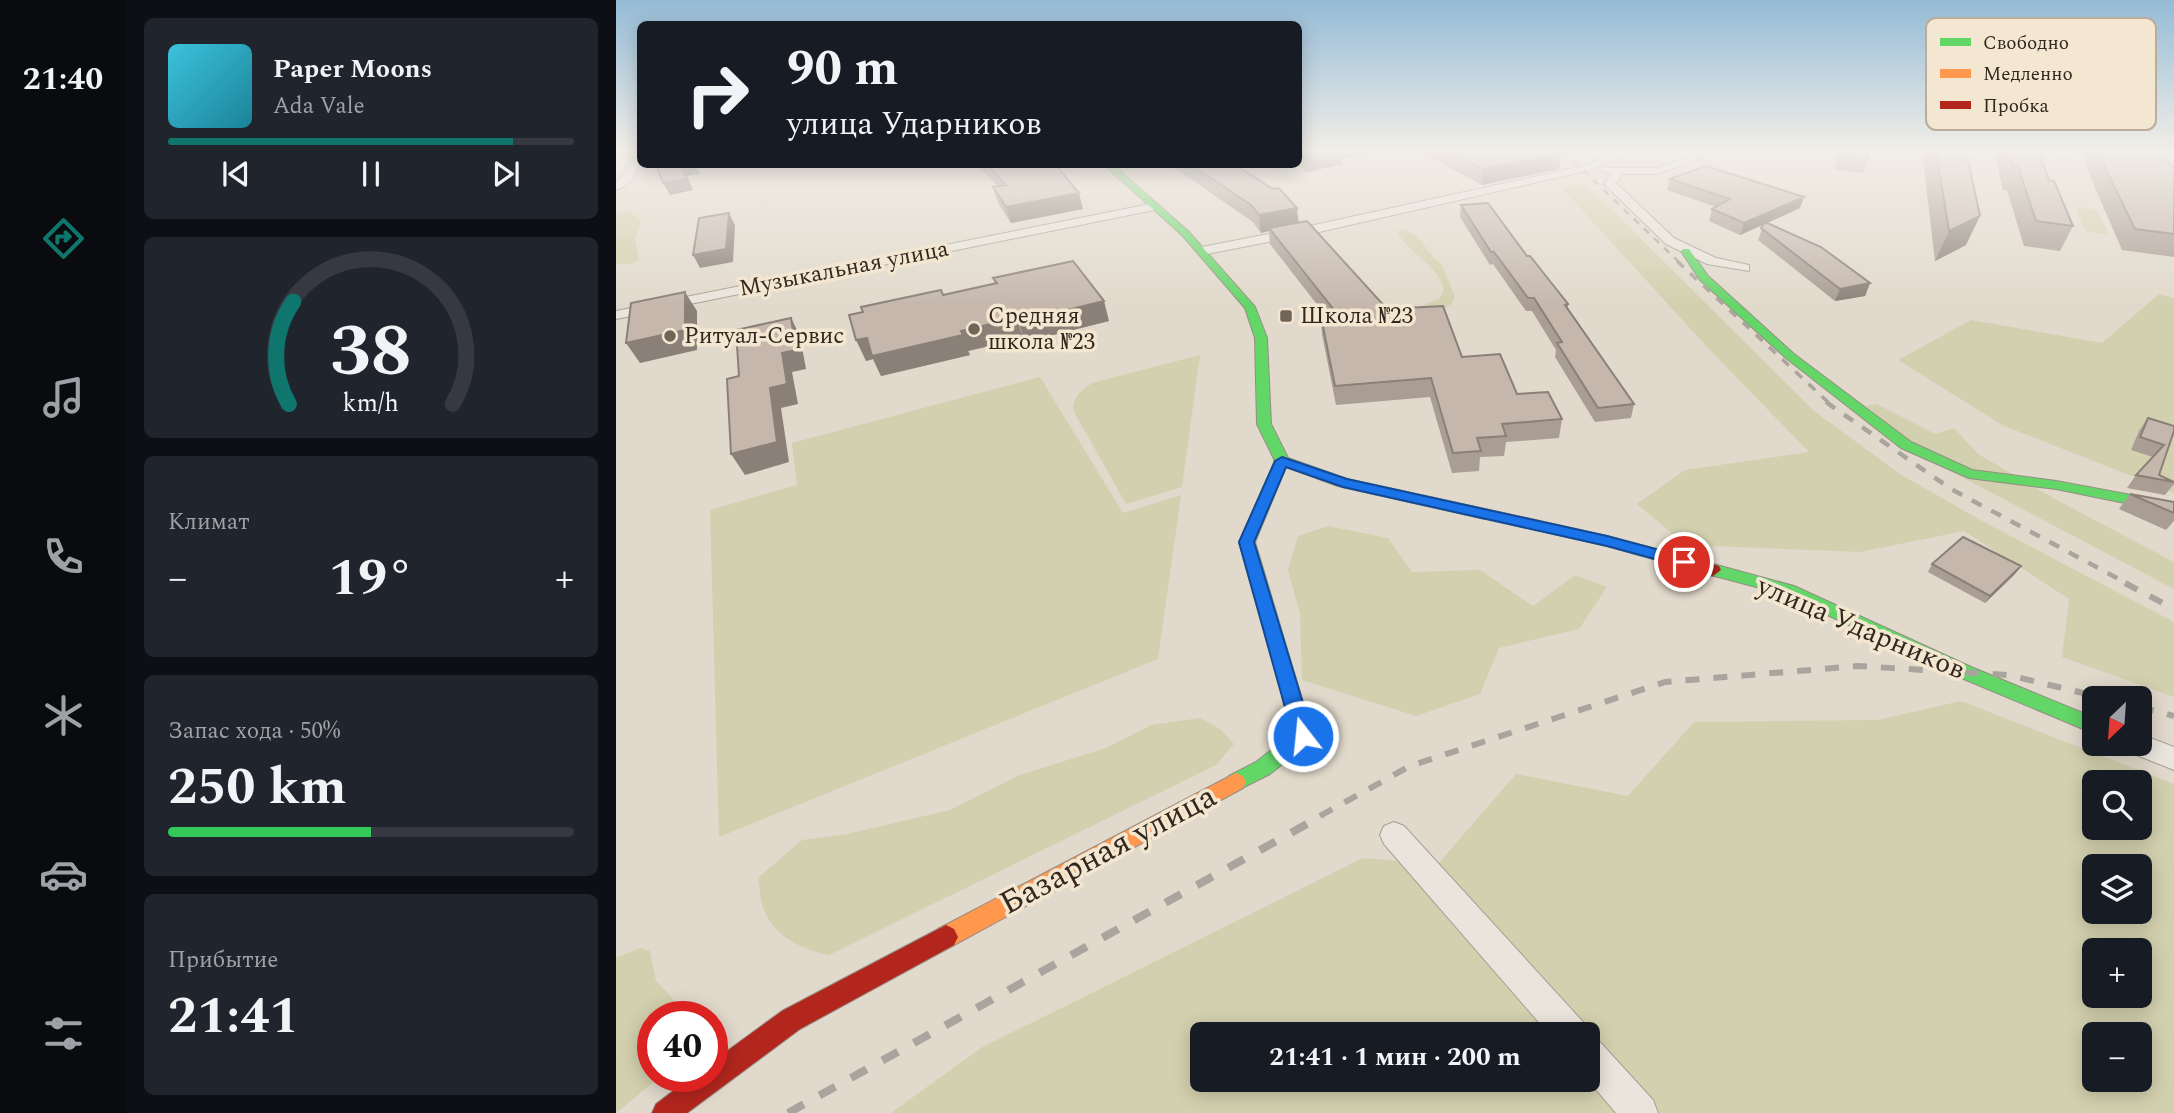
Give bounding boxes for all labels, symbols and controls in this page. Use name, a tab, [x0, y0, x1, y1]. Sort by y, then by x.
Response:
legend	[1926, 18, 2156, 130]
text: Свободно	[1983, 29, 2069, 58]
text: 90 m	[787, 32, 898, 107]
text: Paper Moons	[273, 49, 432, 89]
icon: right	[672, 49, 763, 140]
text: 21:40	[23, 55, 103, 104]
text: Медленно	[1983, 60, 2073, 89]
text: Ada Vale	[273, 89, 365, 124]
text: Пробка	[1983, 92, 2050, 121]
text: улица Ударников	[787, 100, 1041, 149]
icon: previous	[217, 155, 255, 193]
icon: pause	[352, 155, 390, 193]
icon: next	[487, 155, 525, 193]
icon: directions	[39, 214, 88, 263]
street label: Музыкальная улица	[736, 232, 952, 306]
text: 38	[330, 297, 412, 408]
place label: Средняя школа №23	[988, 299, 1095, 360]
place label: Школа №23	[1300, 299, 1413, 334]
marker: Школа №23	[1278, 308, 1294, 324]
place label: Ритуал-Сервис	[684, 319, 844, 354]
marker: Средняя школа №23	[966, 321, 982, 337]
marker: Ритуал-Сервис	[662, 328, 678, 344]
icon: music	[39, 373, 88, 422]
text: km/h	[343, 384, 399, 422]
text: Климат	[168, 505, 250, 540]
icon: phone	[39, 532, 88, 581]
pin	[1654, 532, 1714, 592]
text: 19°	[329, 539, 413, 618]
icon: arrive	[1665, 543, 1703, 581]
text: −	[168, 550, 187, 608]
text: +	[555, 550, 574, 608]
street label: улица Ударников	[1749, 564, 1972, 691]
north arrow	[2082, 686, 2152, 756]
map controls	[2082, 686, 2152, 1092]
icon: climate	[39, 691, 88, 740]
position arrow	[1266, 699, 1340, 773]
text: Запас хода · 50%	[168, 714, 340, 749]
text: 250 km	[168, 748, 347, 827]
button: search	[2082, 770, 2152, 840]
street label: Базарная улица	[991, 772, 1225, 928]
icon: car	[39, 850, 88, 899]
button: layers	[2082, 854, 2152, 924]
button: +	[2082, 938, 2152, 1008]
text: Прибытие	[168, 943, 279, 978]
text: 21:41	[168, 977, 299, 1056]
speed limit sign: 40	[637, 1001, 728, 1092]
icon: filters	[39, 1009, 88, 1058]
button: −	[2082, 1022, 2152, 1092]
text: 21:41 · 1 мин · 200 m	[1269, 1037, 1521, 1077]

